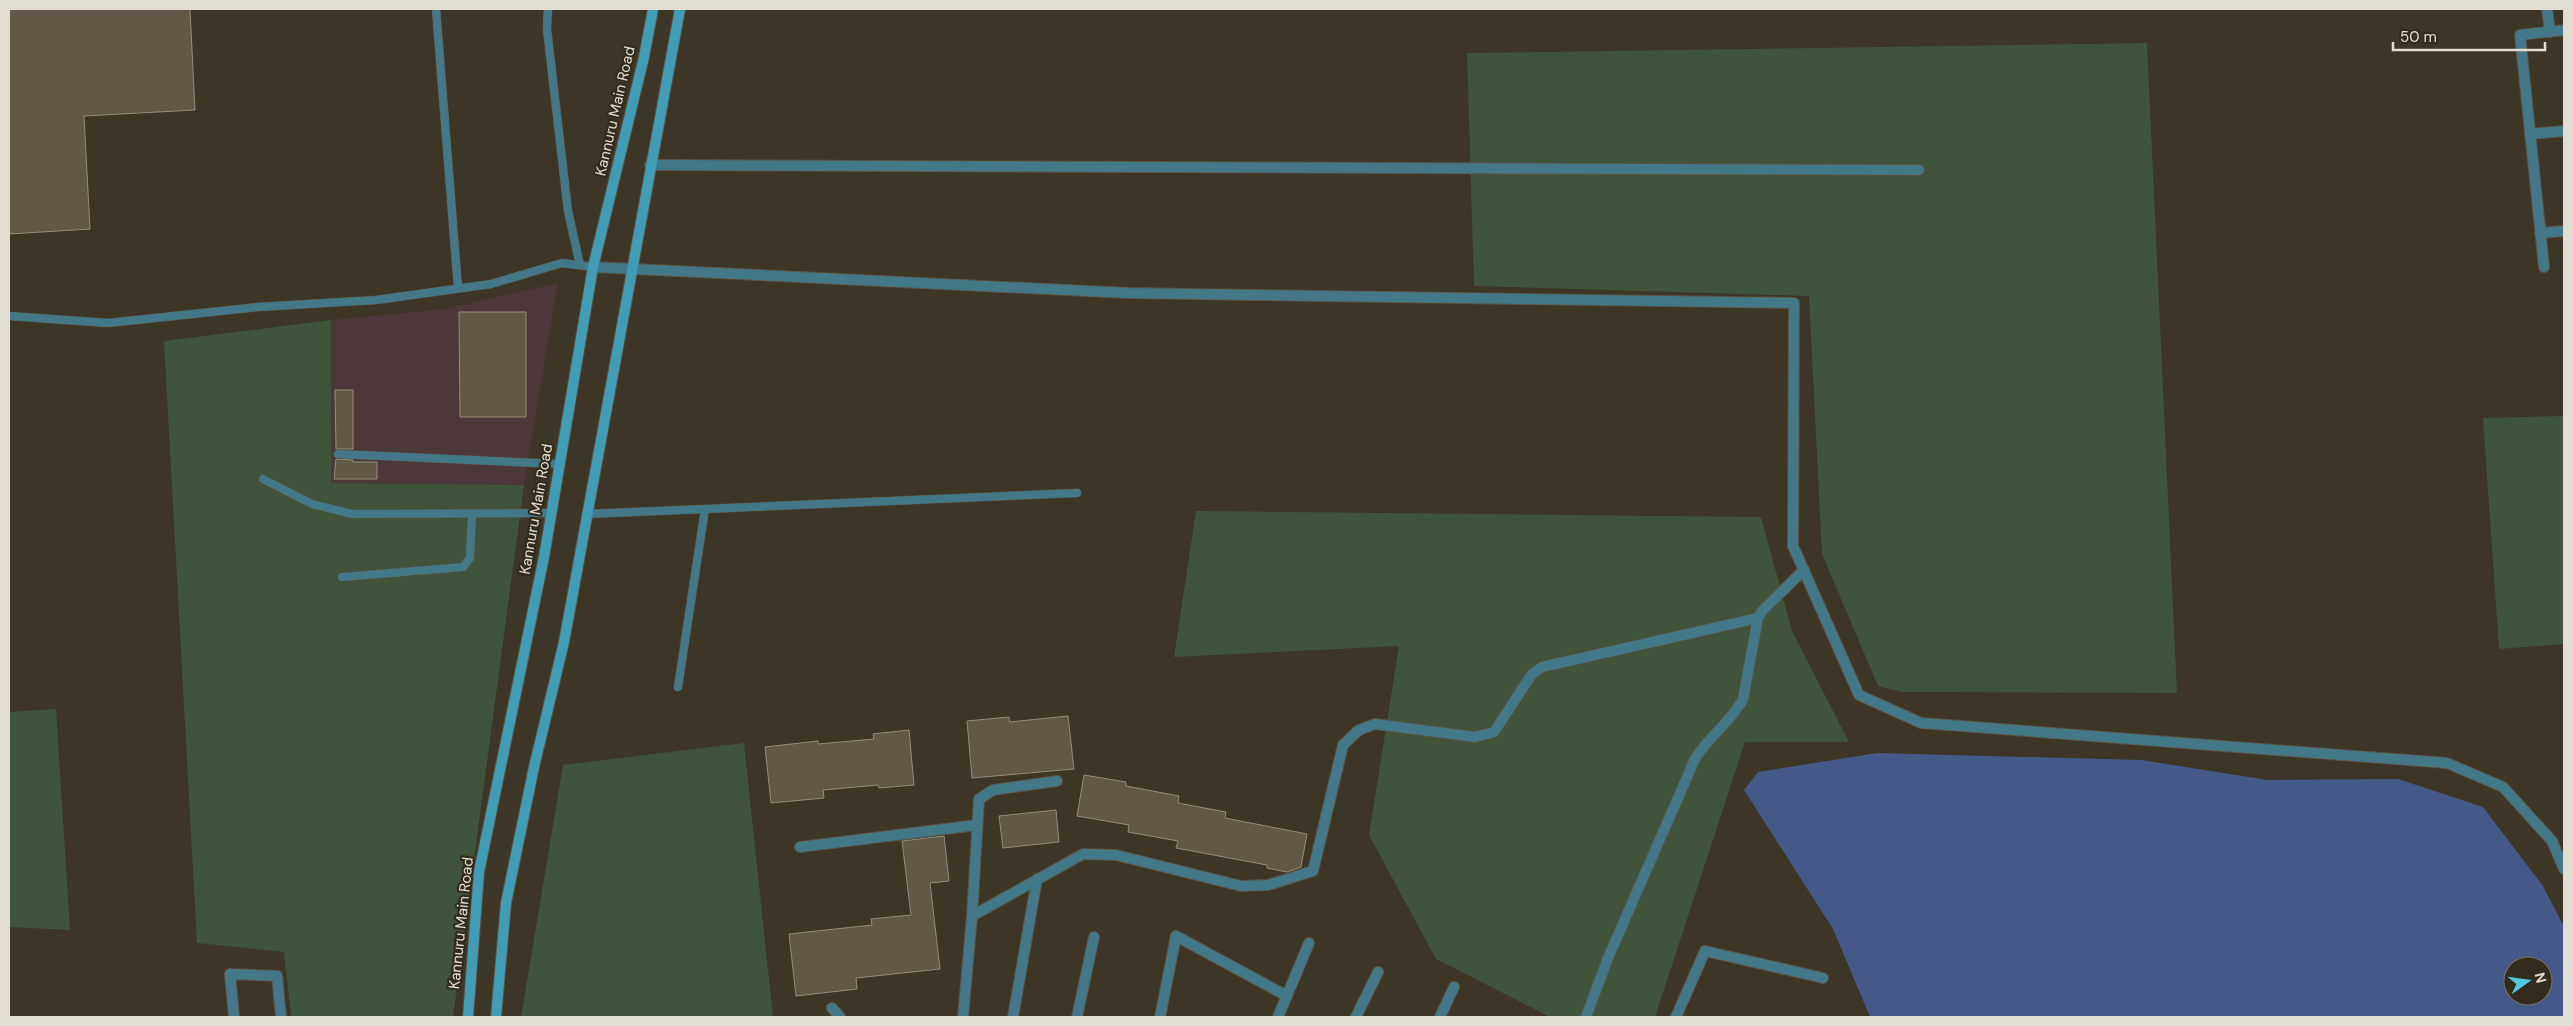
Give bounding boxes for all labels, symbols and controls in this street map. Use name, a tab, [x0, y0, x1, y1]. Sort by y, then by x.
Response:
scale bar	[2393, 20, 2546, 52]
text: 50 m	[2400, 27, 2437, 47]
street label: Kannuru Main Road	[590, 44, 640, 178]
street label: Kannuru Main Road	[515, 442, 557, 576]
street label: Kannuru Main Road	[444, 856, 478, 990]
north arrow	[2503, 956, 2553, 1006]
text: N	[2531, 971, 2551, 985]

